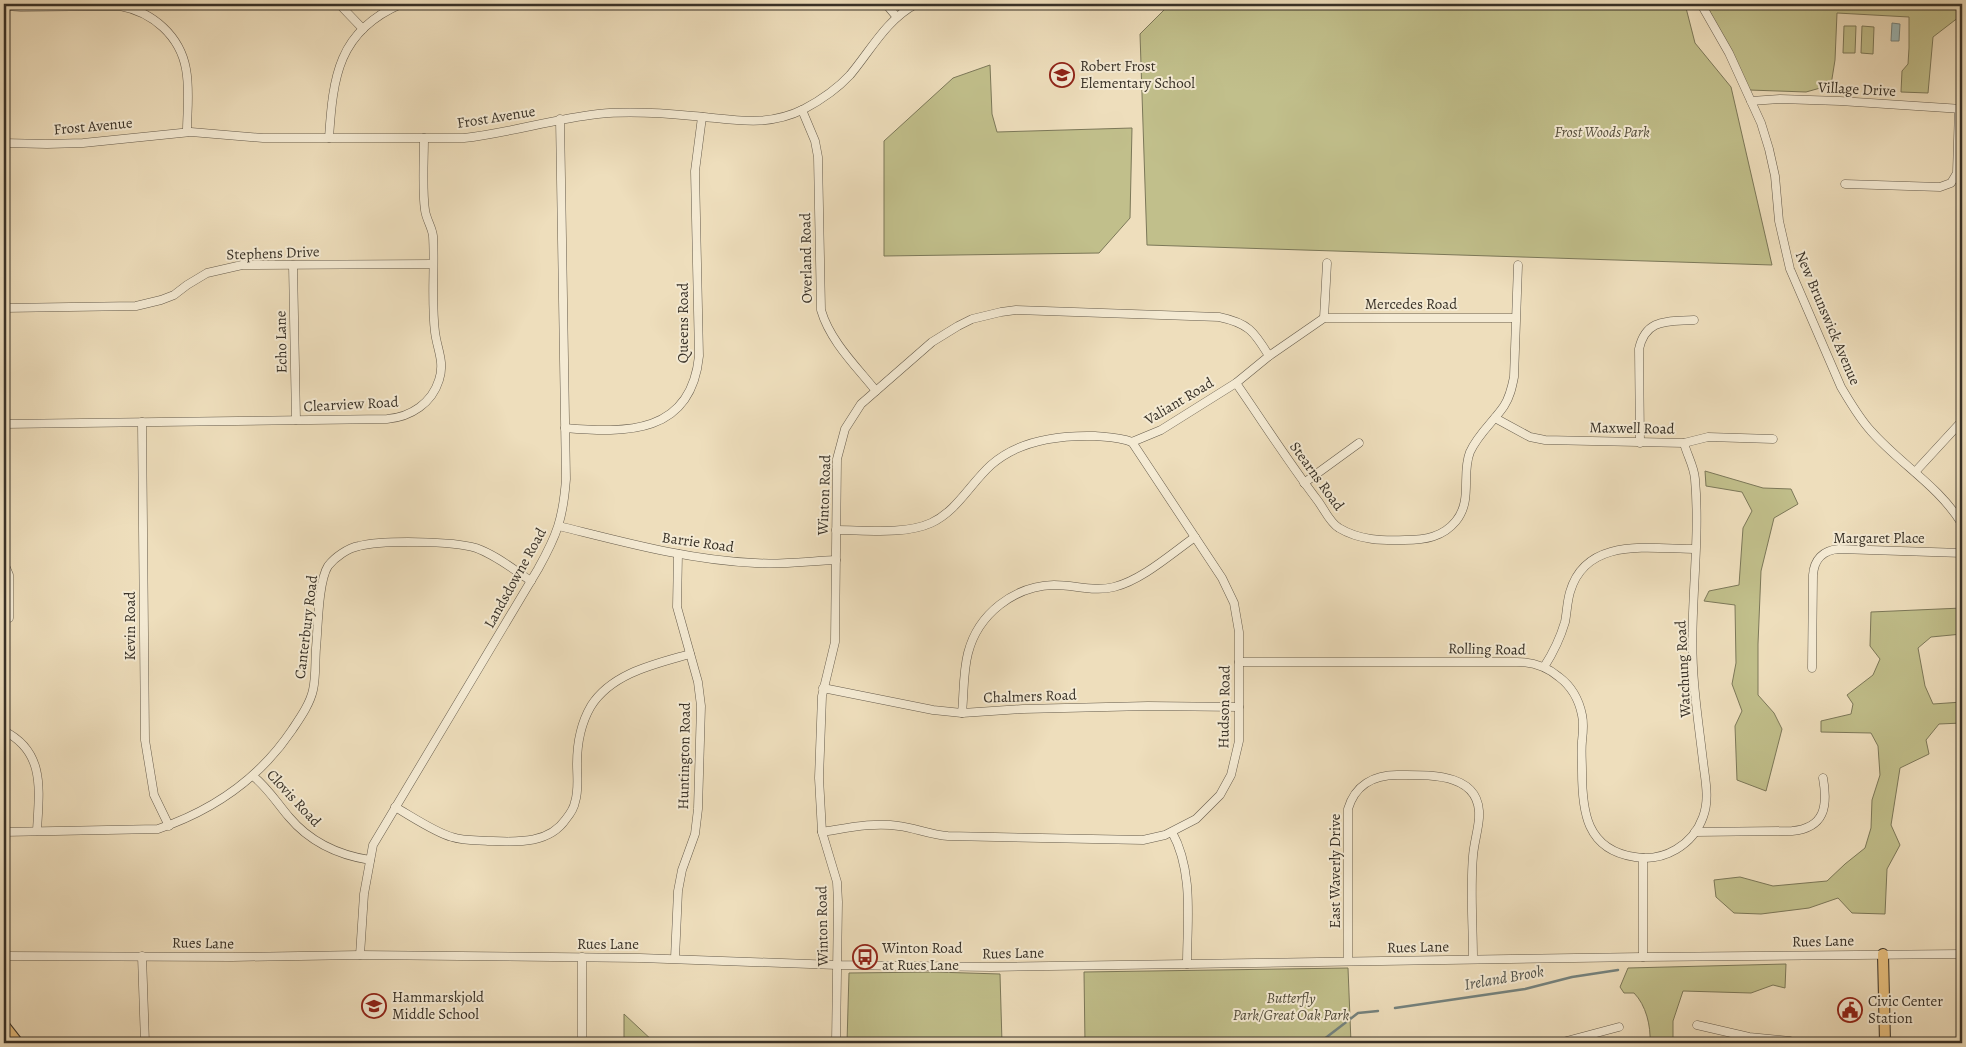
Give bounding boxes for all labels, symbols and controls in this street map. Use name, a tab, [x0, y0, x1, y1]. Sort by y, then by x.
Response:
place label: Robert Frost Elementary School	[1080, 56, 1195, 93]
school or university icon: Robert Frost Elementary School	[1049, 62, 1075, 88]
street label: Village Drive	[1817, 77, 1897, 101]
street label: Frost Avenue	[455, 101, 537, 133]
street label: Frost Avenue	[53, 113, 134, 139]
park label: Frost Woods Park	[1554, 122, 1650, 142]
street label: Overland Road	[795, 212, 817, 303]
street label: Stephens Drive	[226, 241, 320, 265]
street label: New Brunswick Avenue	[1791, 248, 1865, 388]
street label: Queens Road	[673, 282, 693, 363]
street label: Mercedes Road	[1365, 294, 1458, 314]
street label: Echo Lane	[270, 310, 292, 374]
street label: Valiant Road	[1140, 372, 1218, 430]
street label: Clearview Road	[303, 391, 400, 416]
street label: Maxwell Road	[1589, 417, 1676, 439]
street label: Stearns Road	[1285, 437, 1349, 515]
street label: Winton Road	[813, 453, 835, 537]
street label: Landsdowne Road	[479, 523, 551, 632]
street label: Barrie Road	[661, 527, 736, 557]
street label: Margaret Place	[1833, 528, 1925, 548]
street label: Canterbury Road	[290, 573, 322, 680]
street label: Kevin Road	[120, 591, 140, 661]
street label: Watchung Road	[1670, 619, 1696, 719]
street label: Rolling Road	[1448, 638, 1527, 660]
street label: Hudson Road	[1213, 664, 1235, 749]
street label: Chalmers Road	[983, 684, 1078, 708]
street label: Huntington Road	[673, 701, 695, 810]
street label: Clovis Road	[262, 765, 326, 832]
street label: East Waverly Drive	[1325, 813, 1345, 928]
street label: Winton Road	[811, 885, 833, 968]
street label: Rues Lane	[1792, 930, 1854, 952]
street label: Rues Lane	[172, 932, 234, 954]
street label: Rues Lane	[577, 934, 639, 954]
street label: Rues Lane	[1387, 936, 1449, 958]
place label: Winton Road at Rues Lane	[881, 938, 964, 975]
street label: Rues Lane	[982, 942, 1044, 964]
bus stop icon: Winton Road at Rues Lane	[852, 944, 878, 970]
water label: Ireland Brook	[1463, 960, 1545, 996]
place label: Hammarskjold Middle School	[392, 987, 485, 1024]
park label: Butterfly Park/Great Oak Park	[1233, 988, 1350, 1025]
place label: Civic Center Station	[1868, 991, 1943, 1028]
school or university icon: Hammarskjold Middle School	[361, 993, 387, 1019]
public building icon: Civic Center Station	[1837, 997, 1863, 1023]

